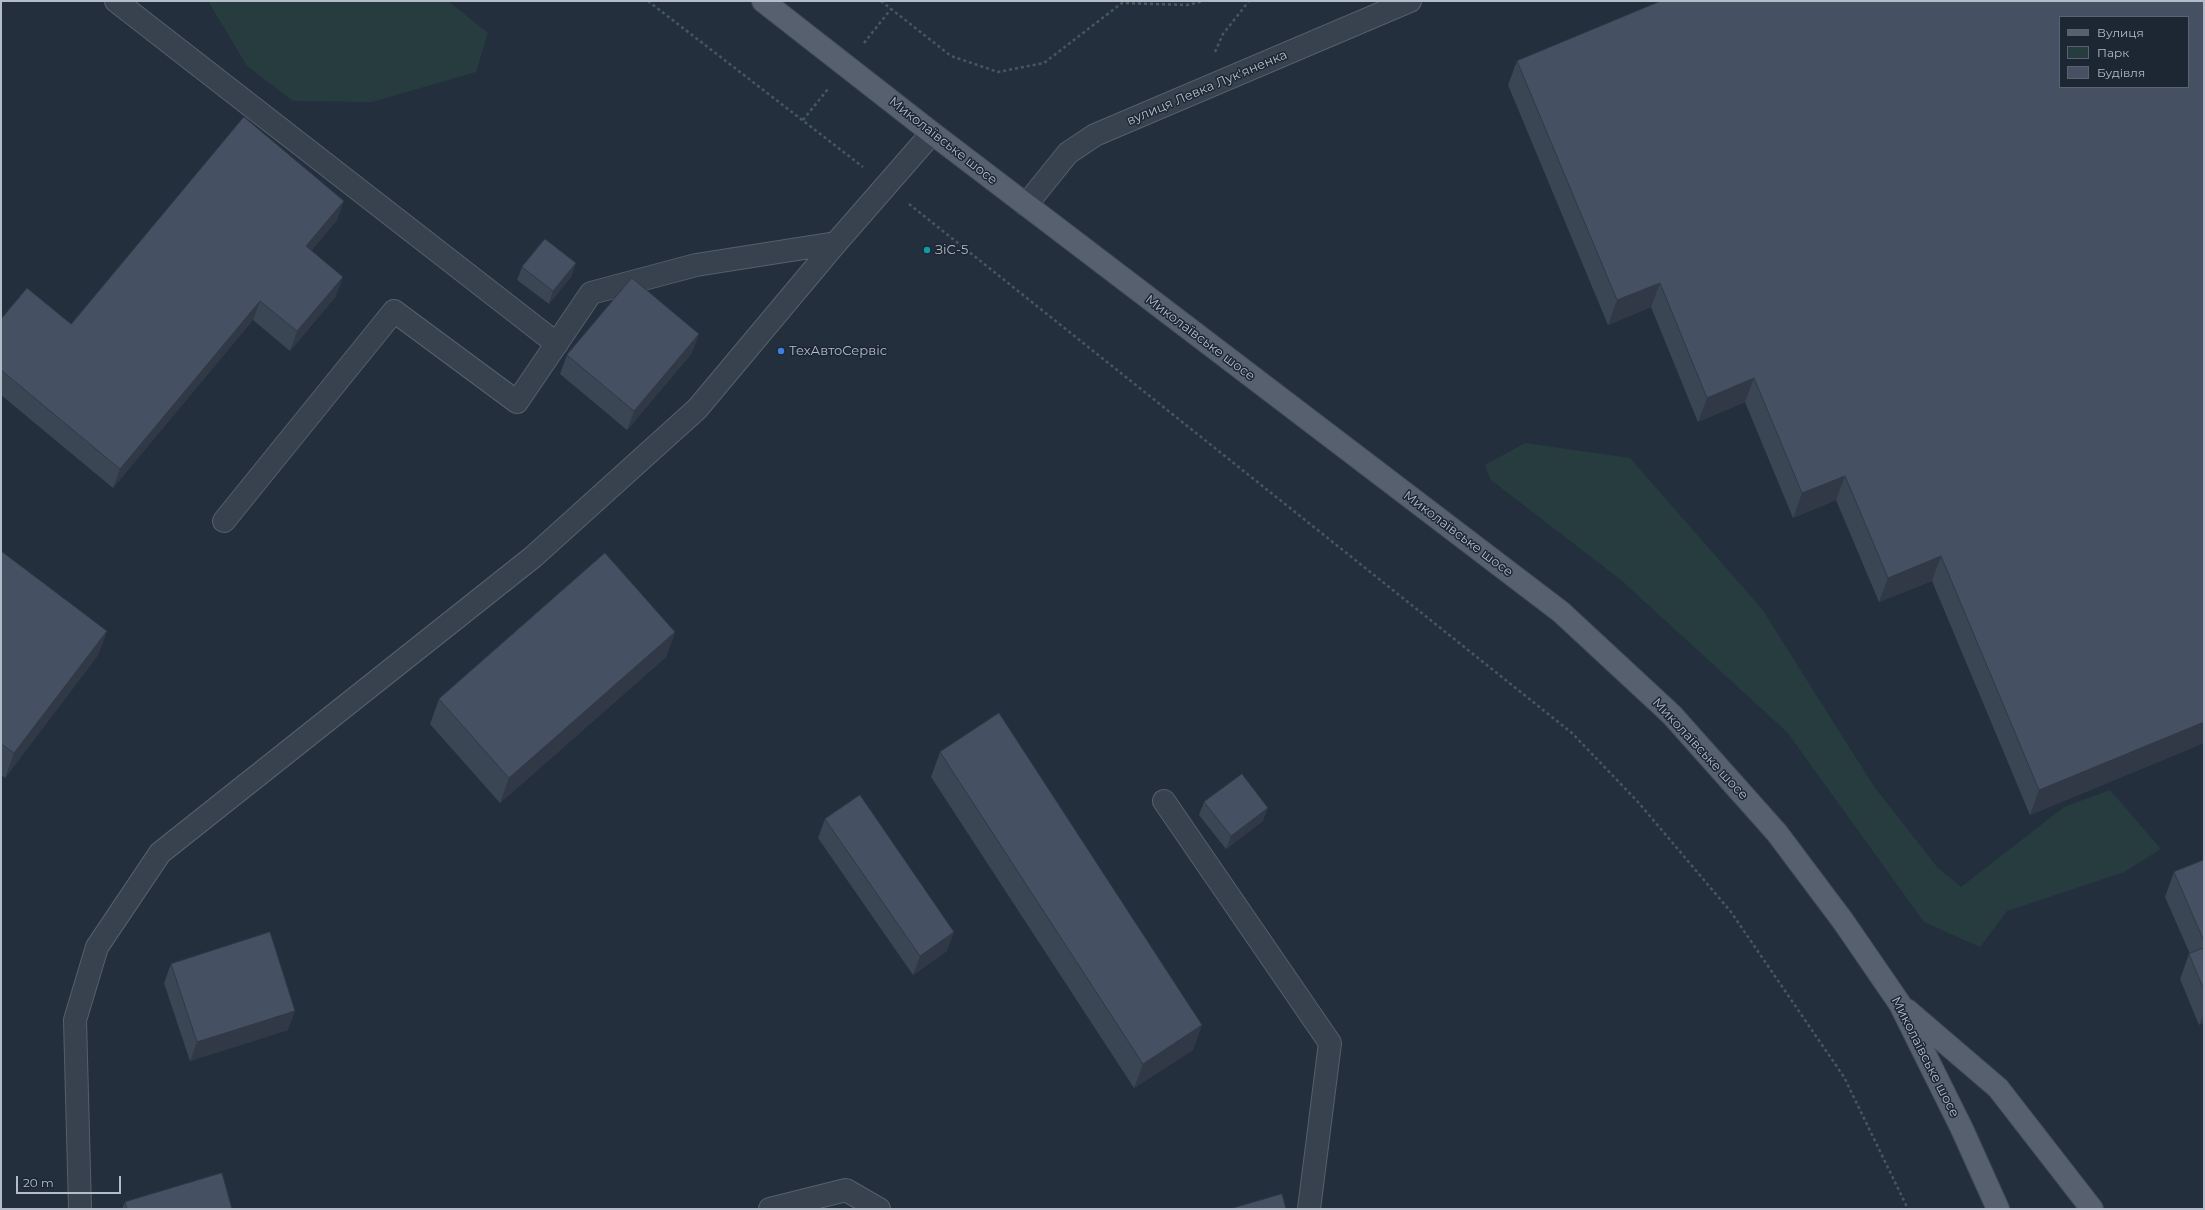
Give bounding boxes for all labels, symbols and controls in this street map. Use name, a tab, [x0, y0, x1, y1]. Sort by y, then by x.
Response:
legend	[2059, 16, 2189, 88]
text: Вулиця	[2097, 25, 2144, 40]
text: Парк	[2097, 45, 2129, 60]
street label: вулиця Левка Лук'яненка	[1124, 47, 1290, 129]
text: Будівля	[2097, 65, 2145, 80]
street label: Миколаївське шосе	[886, 94, 1000, 188]
place label: ЗіС-5	[935, 242, 968, 258]
marker: ЗіС-5	[922, 245, 932, 255]
street label: Миколаївське шосе	[1142, 292, 1258, 384]
place label: ТехАвтоСервіс	[789, 343, 887, 359]
marker: ТехАвтоСервіс	[776, 346, 786, 356]
street label: Миколаївське шосе	[1400, 488, 1516, 580]
street label: Миколаївське шосе	[1649, 695, 1751, 803]
street label: Миколаївське шосе	[1888, 994, 1962, 1120]
scale bar	[18, 1168, 123, 1194]
text: 20 m	[23, 1175, 54, 1190]

